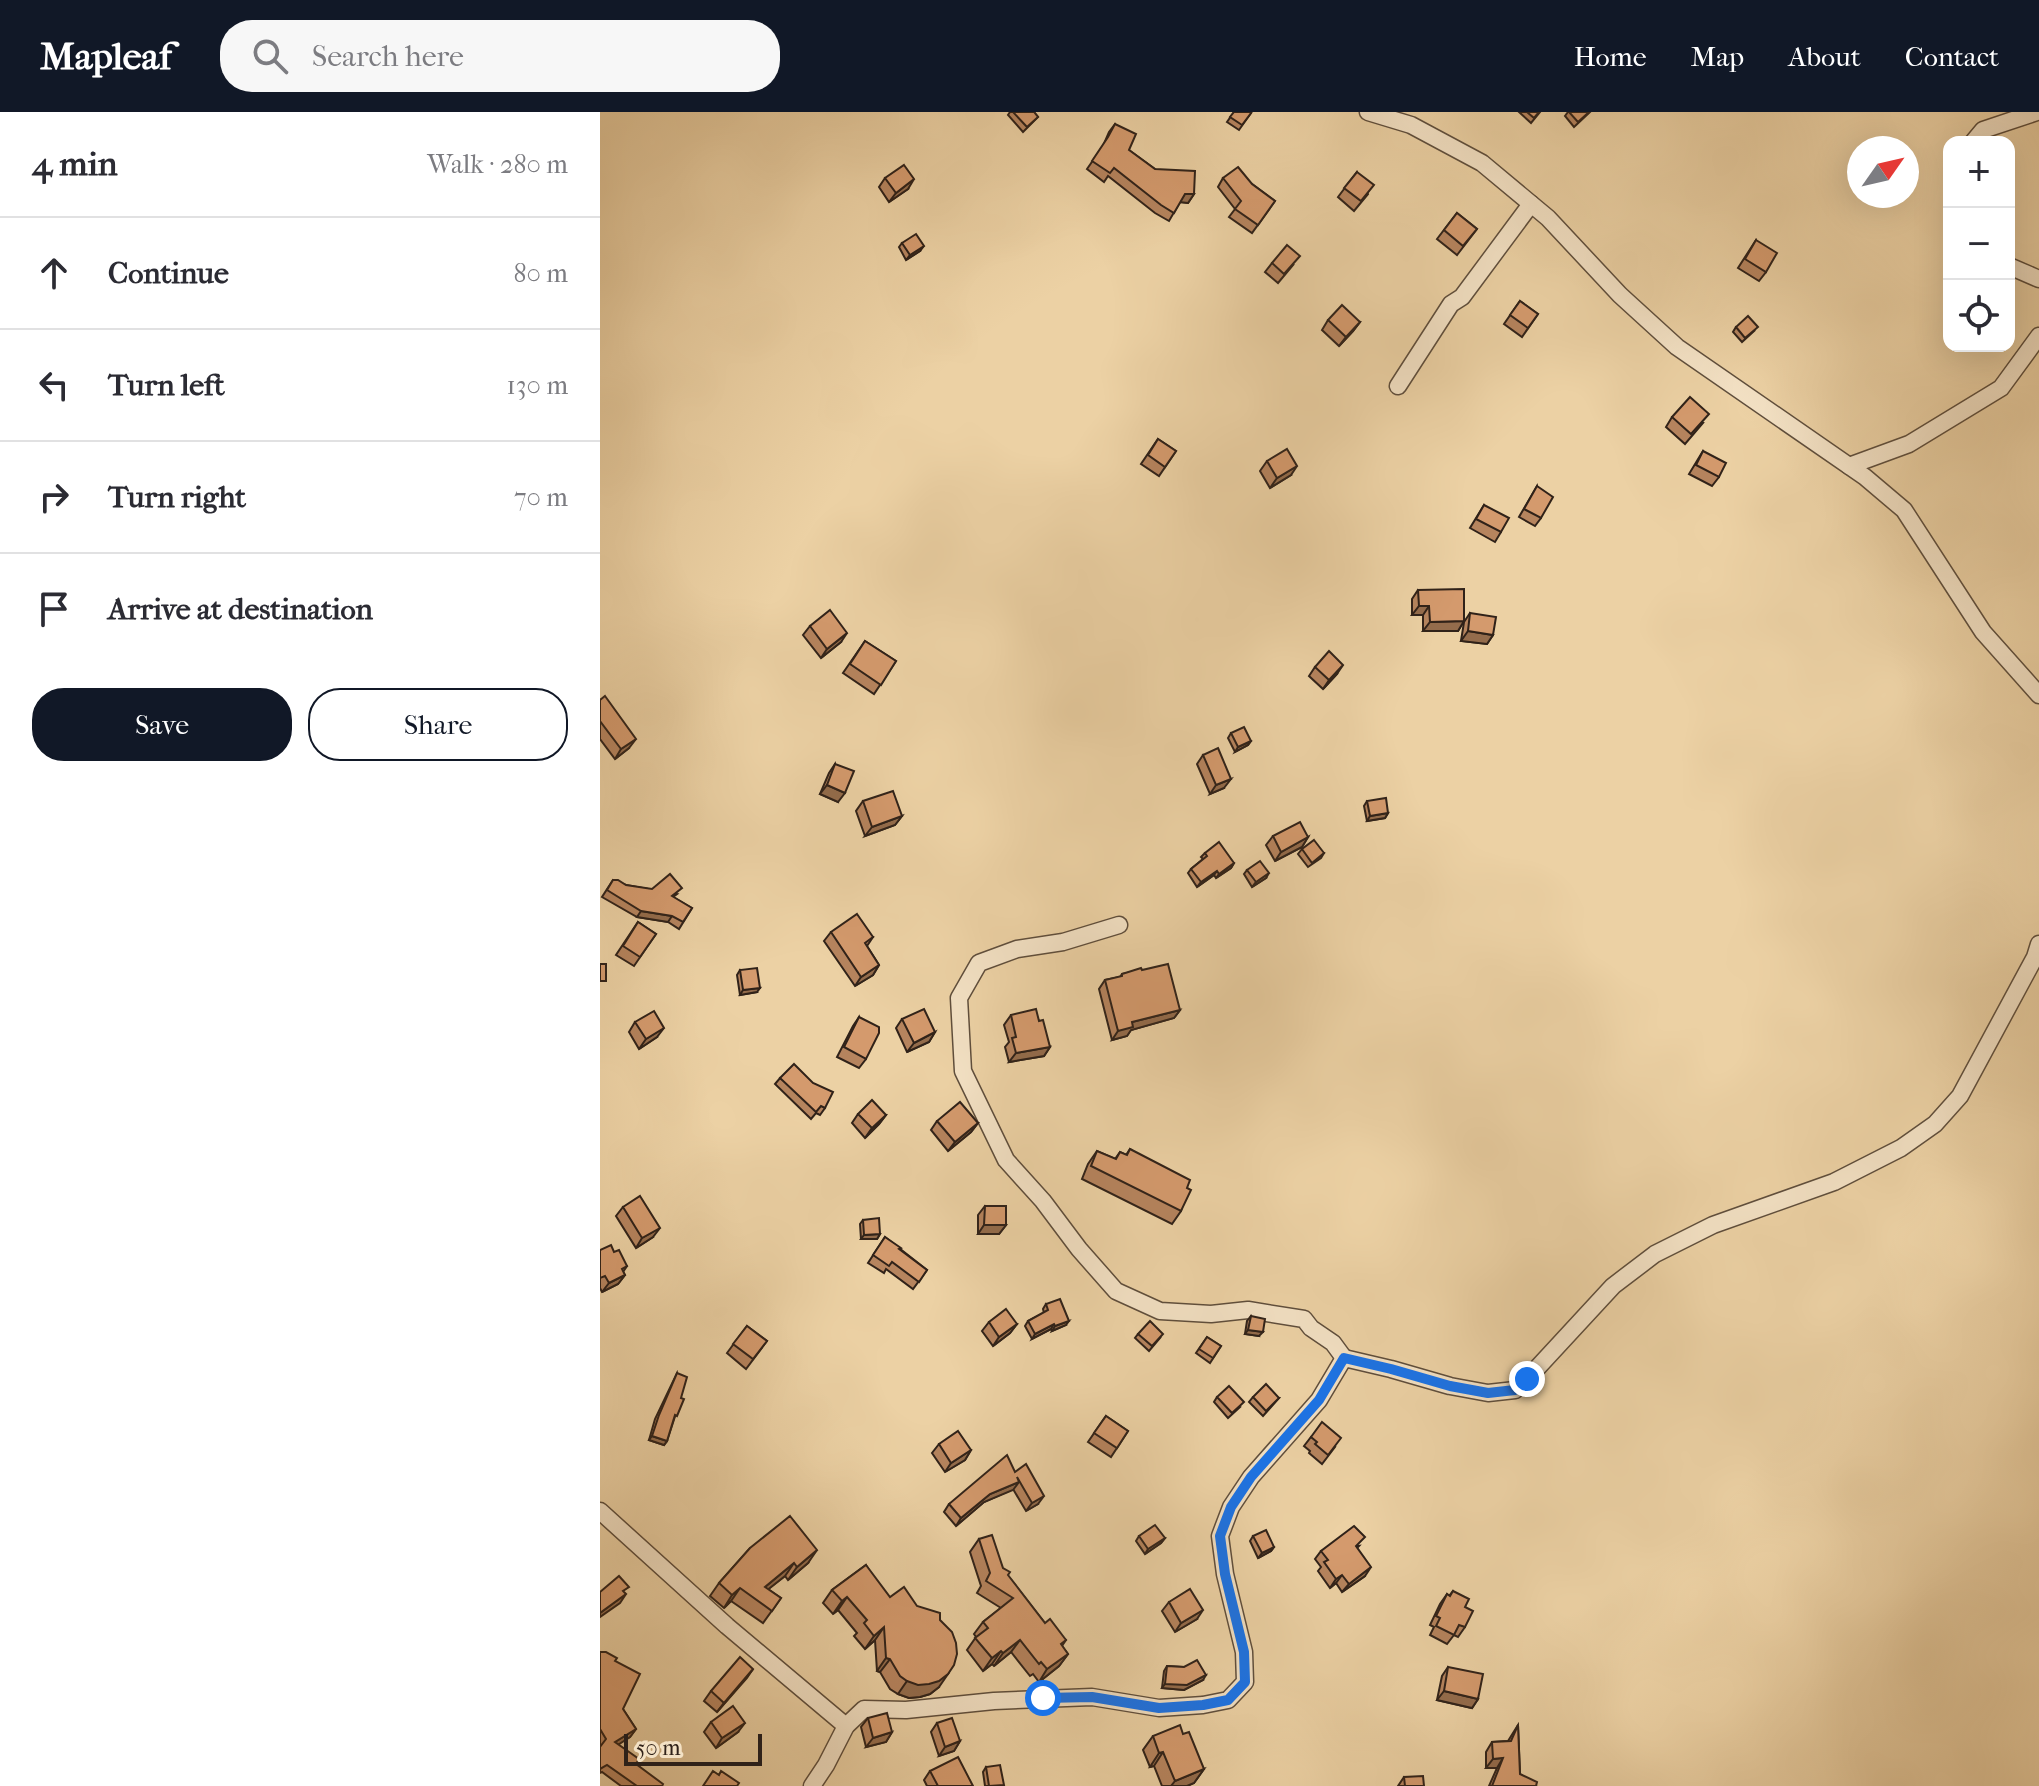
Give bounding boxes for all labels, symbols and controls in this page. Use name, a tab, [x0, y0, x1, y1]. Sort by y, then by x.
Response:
search box	[220, 20, 780, 92]
text: Mapleaf	[40, 34, 172, 79]
icon: search	[248, 34, 292, 78]
text: Search here	[312, 39, 464, 74]
text: Home	[1574, 40, 1647, 73]
text: Map	[1691, 40, 1744, 73]
text: About	[1788, 40, 1861, 73]
text: Contact	[1905, 40, 1999, 73]
north arrow	[1847, 136, 1919, 208]
map controls	[1943, 136, 2015, 352]
button: +	[1943, 136, 2015, 208]
text: 4 min	[32, 144, 117, 184]
text: Walk · 280 m	[427, 149, 568, 180]
button: −	[1943, 208, 2015, 280]
icon: ahead	[32, 251, 76, 295]
text: Continue	[108, 256, 229, 291]
text: 80 m	[513, 258, 568, 289]
button: locate	[1943, 280, 2015, 352]
icon: left	[32, 363, 76, 407]
text: Turn left	[108, 368, 225, 403]
text: 130 m	[507, 370, 568, 401]
icon: right	[32, 475, 76, 519]
text: Turn right	[108, 480, 246, 515]
text: 70 m	[514, 482, 568, 513]
icon: arrive	[32, 587, 76, 631]
text: Arrive at destination	[108, 592, 373, 627]
button: Save	[32, 688, 292, 761]
button: Share	[308, 688, 568, 761]
route end	[1509, 1361, 1545, 1397]
route start	[1025, 1680, 1061, 1716]
scale bar	[624, 1730, 762, 1766]
text: 50 m	[636, 1735, 681, 1761]

